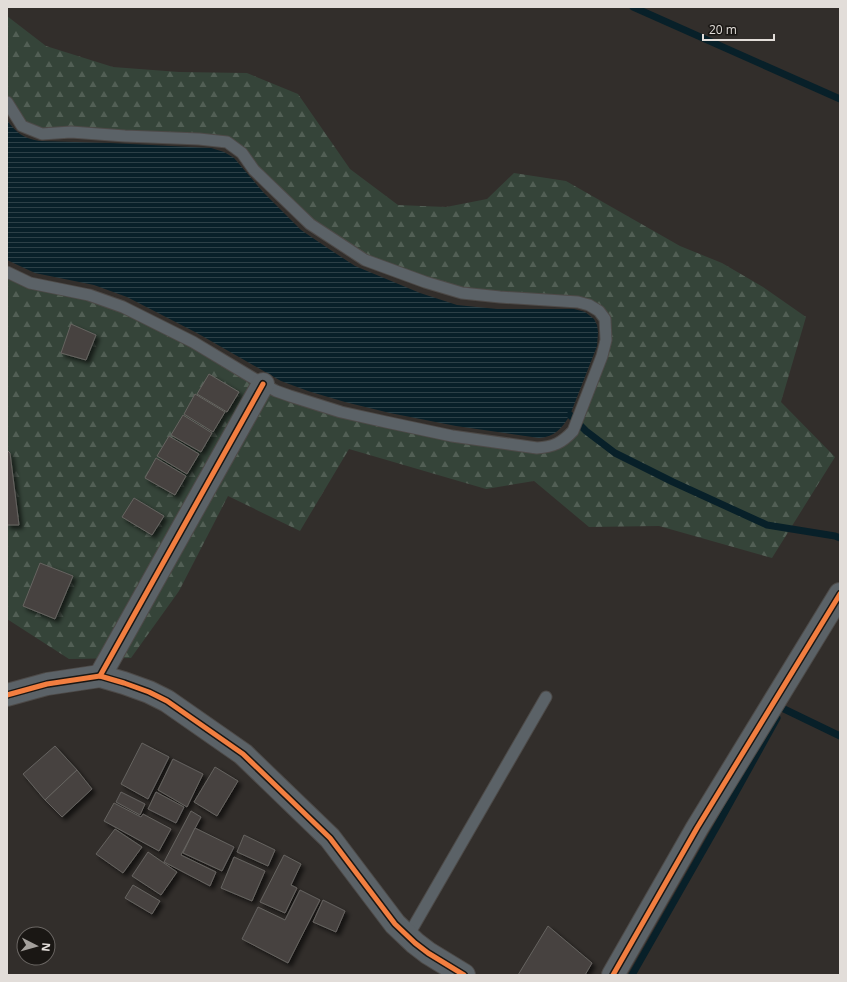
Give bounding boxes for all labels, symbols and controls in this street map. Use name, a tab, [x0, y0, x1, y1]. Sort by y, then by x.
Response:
scale bar	[703, 16, 774, 42]
text: 20 m	[709, 21, 737, 38]
north arrow	[16, 926, 56, 966]
text: N	[39, 942, 54, 952]

